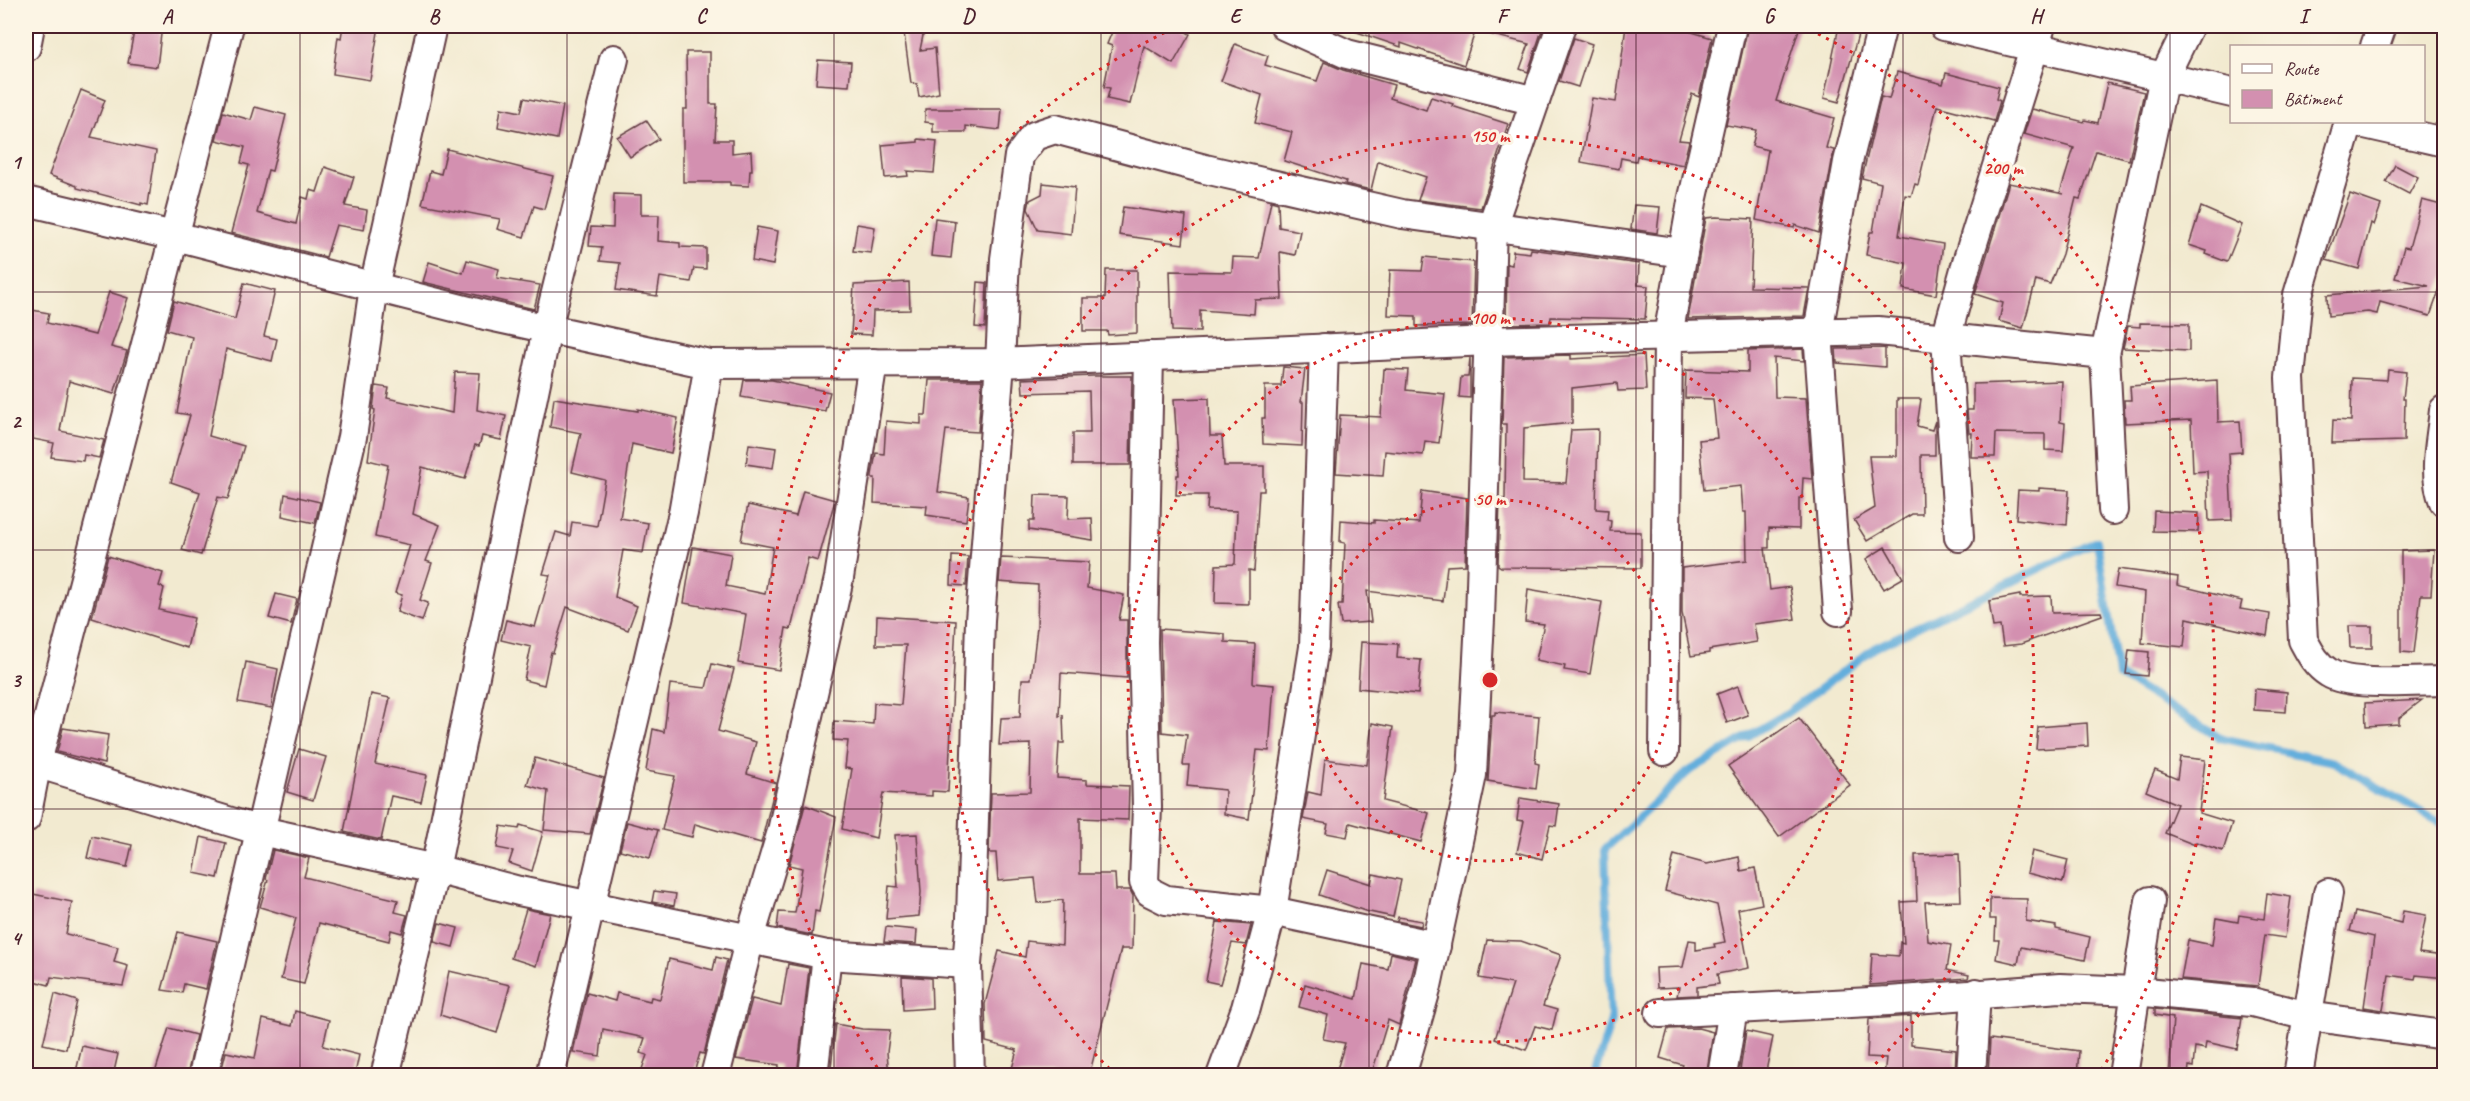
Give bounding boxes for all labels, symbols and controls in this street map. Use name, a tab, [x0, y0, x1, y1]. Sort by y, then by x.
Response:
text: A	[162, 4, 174, 29]
text: B	[429, 4, 441, 29]
text: C	[696, 4, 708, 29]
text: D	[962, 4, 976, 29]
text: E	[1230, 4, 1244, 29]
text: F	[1497, 4, 1511, 29]
text: G	[1764, 4, 1777, 29]
text: H	[2030, 4, 2045, 29]
text: I	[2299, 4, 2312, 29]
legend	[2230, 45, 2425, 123]
text: Route	[2284, 58, 2319, 80]
text: Bâtiment	[2284, 88, 2344, 110]
text: 150 m	[1471, 125, 1511, 147]
text: 1	[12, 150, 23, 175]
text: 200 m	[1984, 157, 2024, 179]
text: 100 m	[1471, 307, 1511, 329]
text: 2	[12, 409, 23, 434]
text: 50 m	[1475, 488, 1507, 510]
text: 3	[12, 668, 23, 693]
centre of rings	[1480, 670, 1500, 690]
text: 4	[12, 926, 24, 951]

